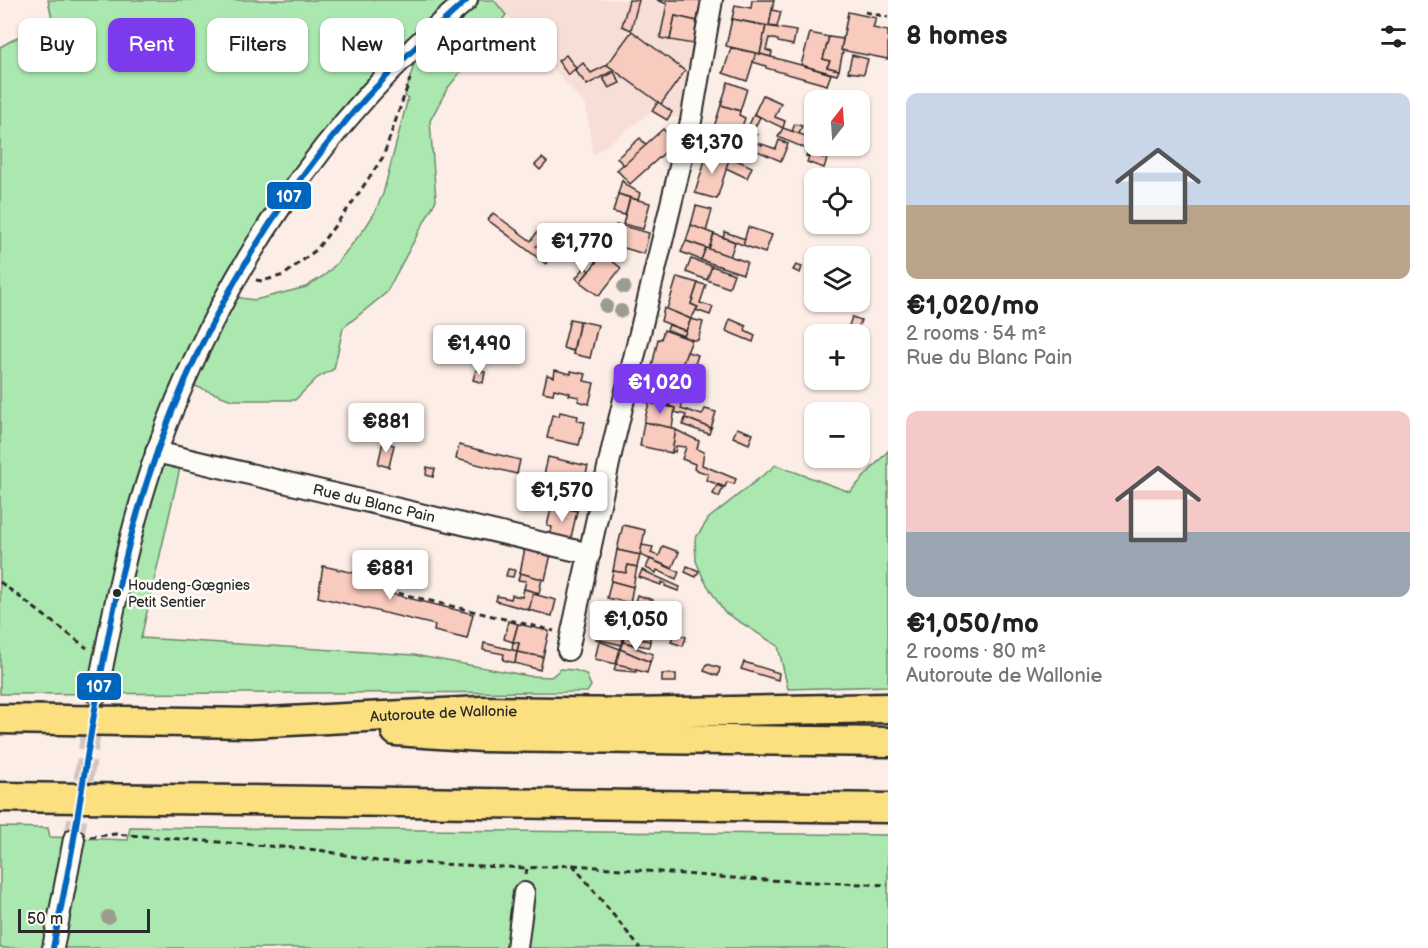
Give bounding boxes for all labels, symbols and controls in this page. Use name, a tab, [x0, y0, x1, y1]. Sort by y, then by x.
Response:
chip: Buy	[18, 18, 96, 72]
chip: Rent	[108, 18, 195, 72]
chip: Filters	[207, 18, 308, 72]
chip: New	[320, 18, 404, 72]
chip: Apartment	[416, 18, 557, 72]
icon: filters	[1377, 20, 1410, 53]
text: 8 homes	[906, 21, 1008, 52]
north arrow	[804, 90, 870, 156]
map controls	[804, 90, 870, 468]
pin: €1,370	[663, 124, 761, 175]
text: €1,370	[680, 131, 744, 155]
icon: home	[1104, 132, 1212, 240]
button: locate	[804, 168, 870, 234]
line badge: 107	[266, 181, 312, 210]
text: 107	[276, 188, 302, 207]
pin: €1,770	[533, 223, 631, 274]
text: €1,770	[551, 230, 613, 254]
button: layers	[804, 246, 870, 312]
text: €1,020/mo	[906, 291, 1039, 322]
text: 2 rooms · 54 m²	[906, 322, 1046, 346]
button: +	[804, 324, 870, 390]
pin: €1,490	[430, 325, 528, 376]
text: €1,490	[447, 332, 511, 356]
text: Rue du Blanc Pain	[906, 346, 1072, 370]
pin: €1,020	[611, 364, 709, 415]
text: €1,020	[628, 371, 692, 395]
button: −	[804, 402, 870, 468]
pin: €881	[350, 403, 422, 454]
text: €881	[362, 410, 410, 434]
icon: home	[1104, 450, 1212, 558]
pin: €1,570	[513, 472, 611, 523]
text: €1,570	[531, 479, 593, 503]
street label: Rue du Blanc Pain	[311, 480, 437, 527]
pin: €881	[354, 550, 426, 601]
text: €881	[366, 557, 414, 581]
place label: Houdeng-Gœgnies Petit Sentier	[128, 577, 250, 611]
marker: Houdeng-Gœgnies Petit Sentier	[111, 587, 123, 599]
pin: €1,050	[587, 601, 685, 652]
text: €1,050	[604, 608, 668, 632]
text: €1,050/mo	[906, 609, 1039, 640]
text: 2 rooms · 80 m²	[906, 640, 1046, 664]
text: Autoroute de Wallonie	[906, 664, 1102, 688]
line badge: 107	[76, 672, 122, 701]
text: 107	[86, 678, 112, 697]
street label: Autoroute de Wallonie	[370, 702, 518, 727]
scale bar	[18, 906, 150, 934]
text: 50 m	[27, 910, 63, 929]

